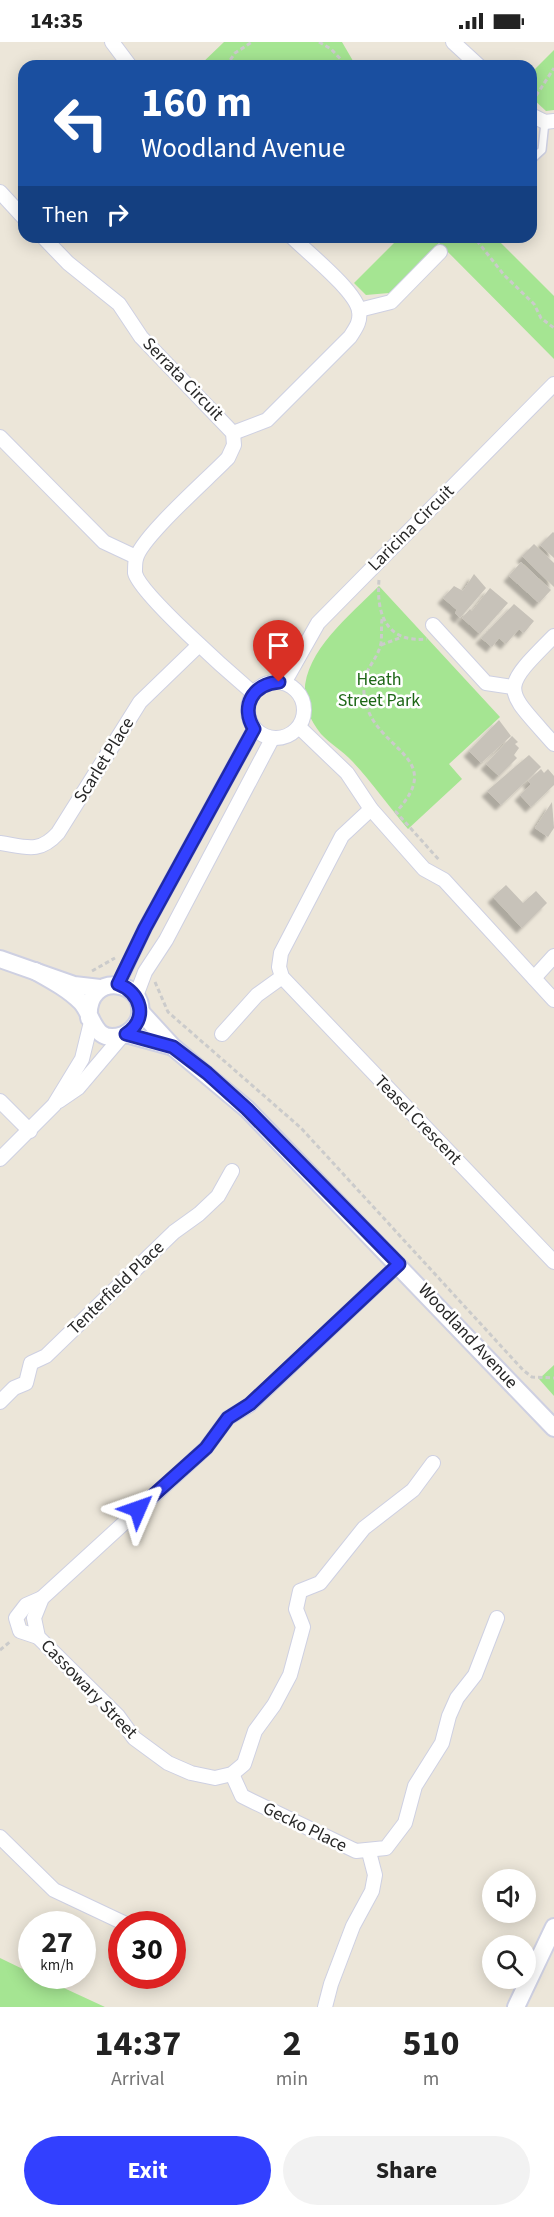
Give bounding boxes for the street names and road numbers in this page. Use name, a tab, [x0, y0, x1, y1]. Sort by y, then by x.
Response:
street label: Serrata Circuit	[137, 332, 229, 426]
street label: Laricina Circuit	[362, 479, 460, 577]
street label: Scarlet Place	[68, 712, 140, 808]
street label: Teasel Crescent	[369, 1069, 467, 1171]
street label: Tenterfield Place	[62, 1235, 170, 1341]
street label: Woodland Avenue	[412, 1278, 524, 1394]
street label: Cassowary Street	[35, 1634, 143, 1744]
street label: Gecko Place	[259, 1796, 351, 1858]

